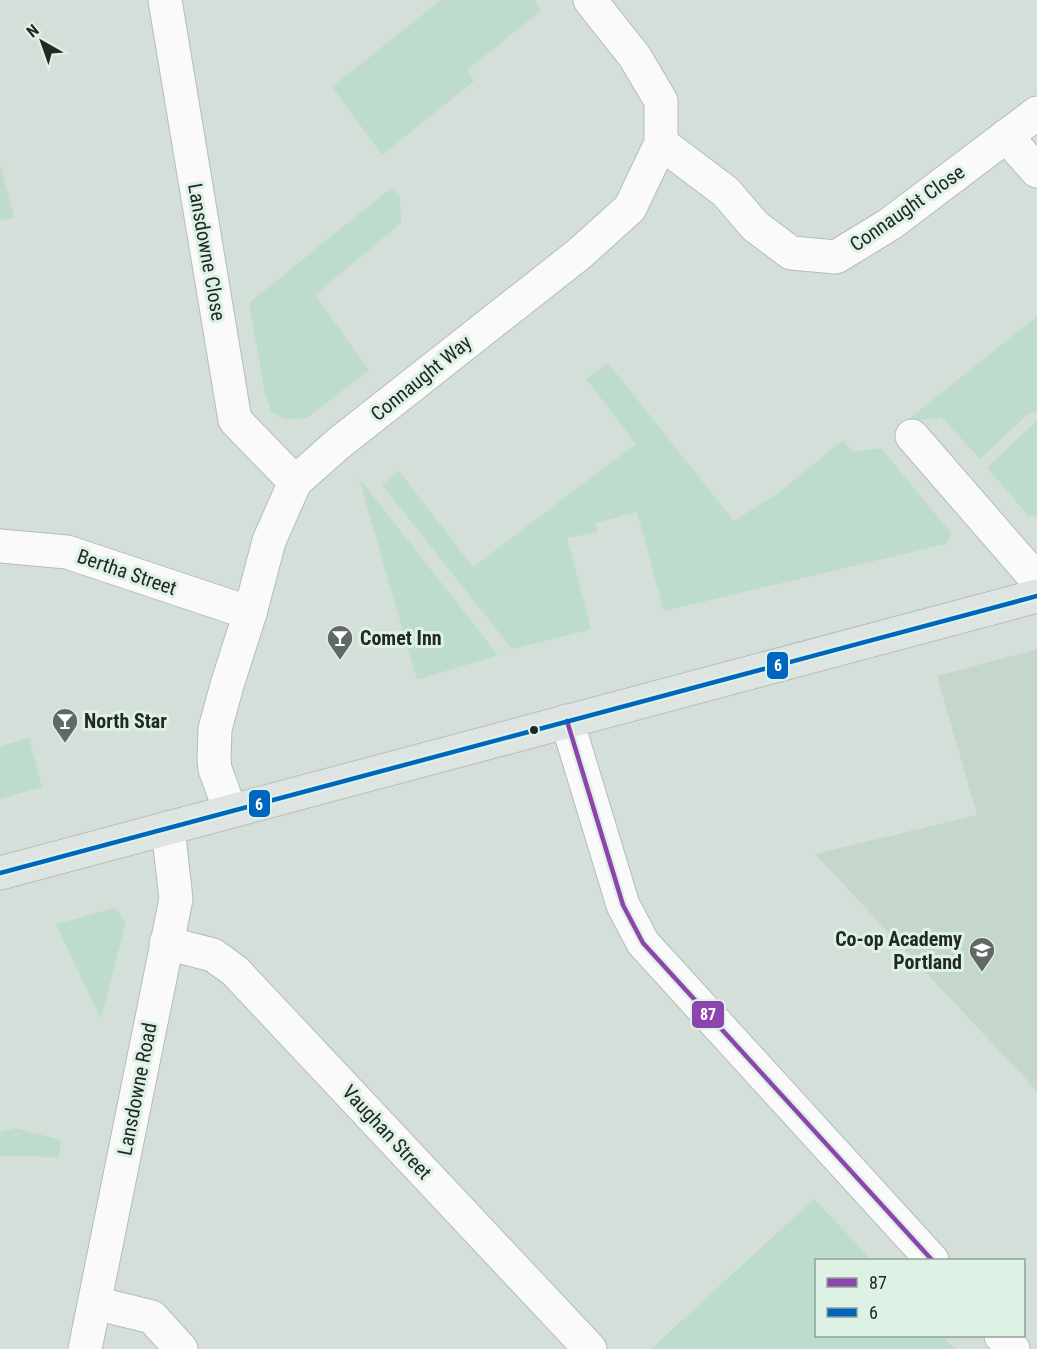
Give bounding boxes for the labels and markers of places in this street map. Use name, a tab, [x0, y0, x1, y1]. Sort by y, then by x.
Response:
bar icon: Comet Inn	[325, 623, 355, 661]
place label: Comet Inn	[360, 626, 442, 650]
bar icon: North Star	[50, 706, 80, 744]
place label: North Star	[84, 709, 167, 733]
unlabelled marker	[528, 724, 540, 736]
place label: Co-op Academy Portland	[835, 927, 962, 974]
school or university icon: Co-op Academy Portland	[967, 935, 997, 973]

